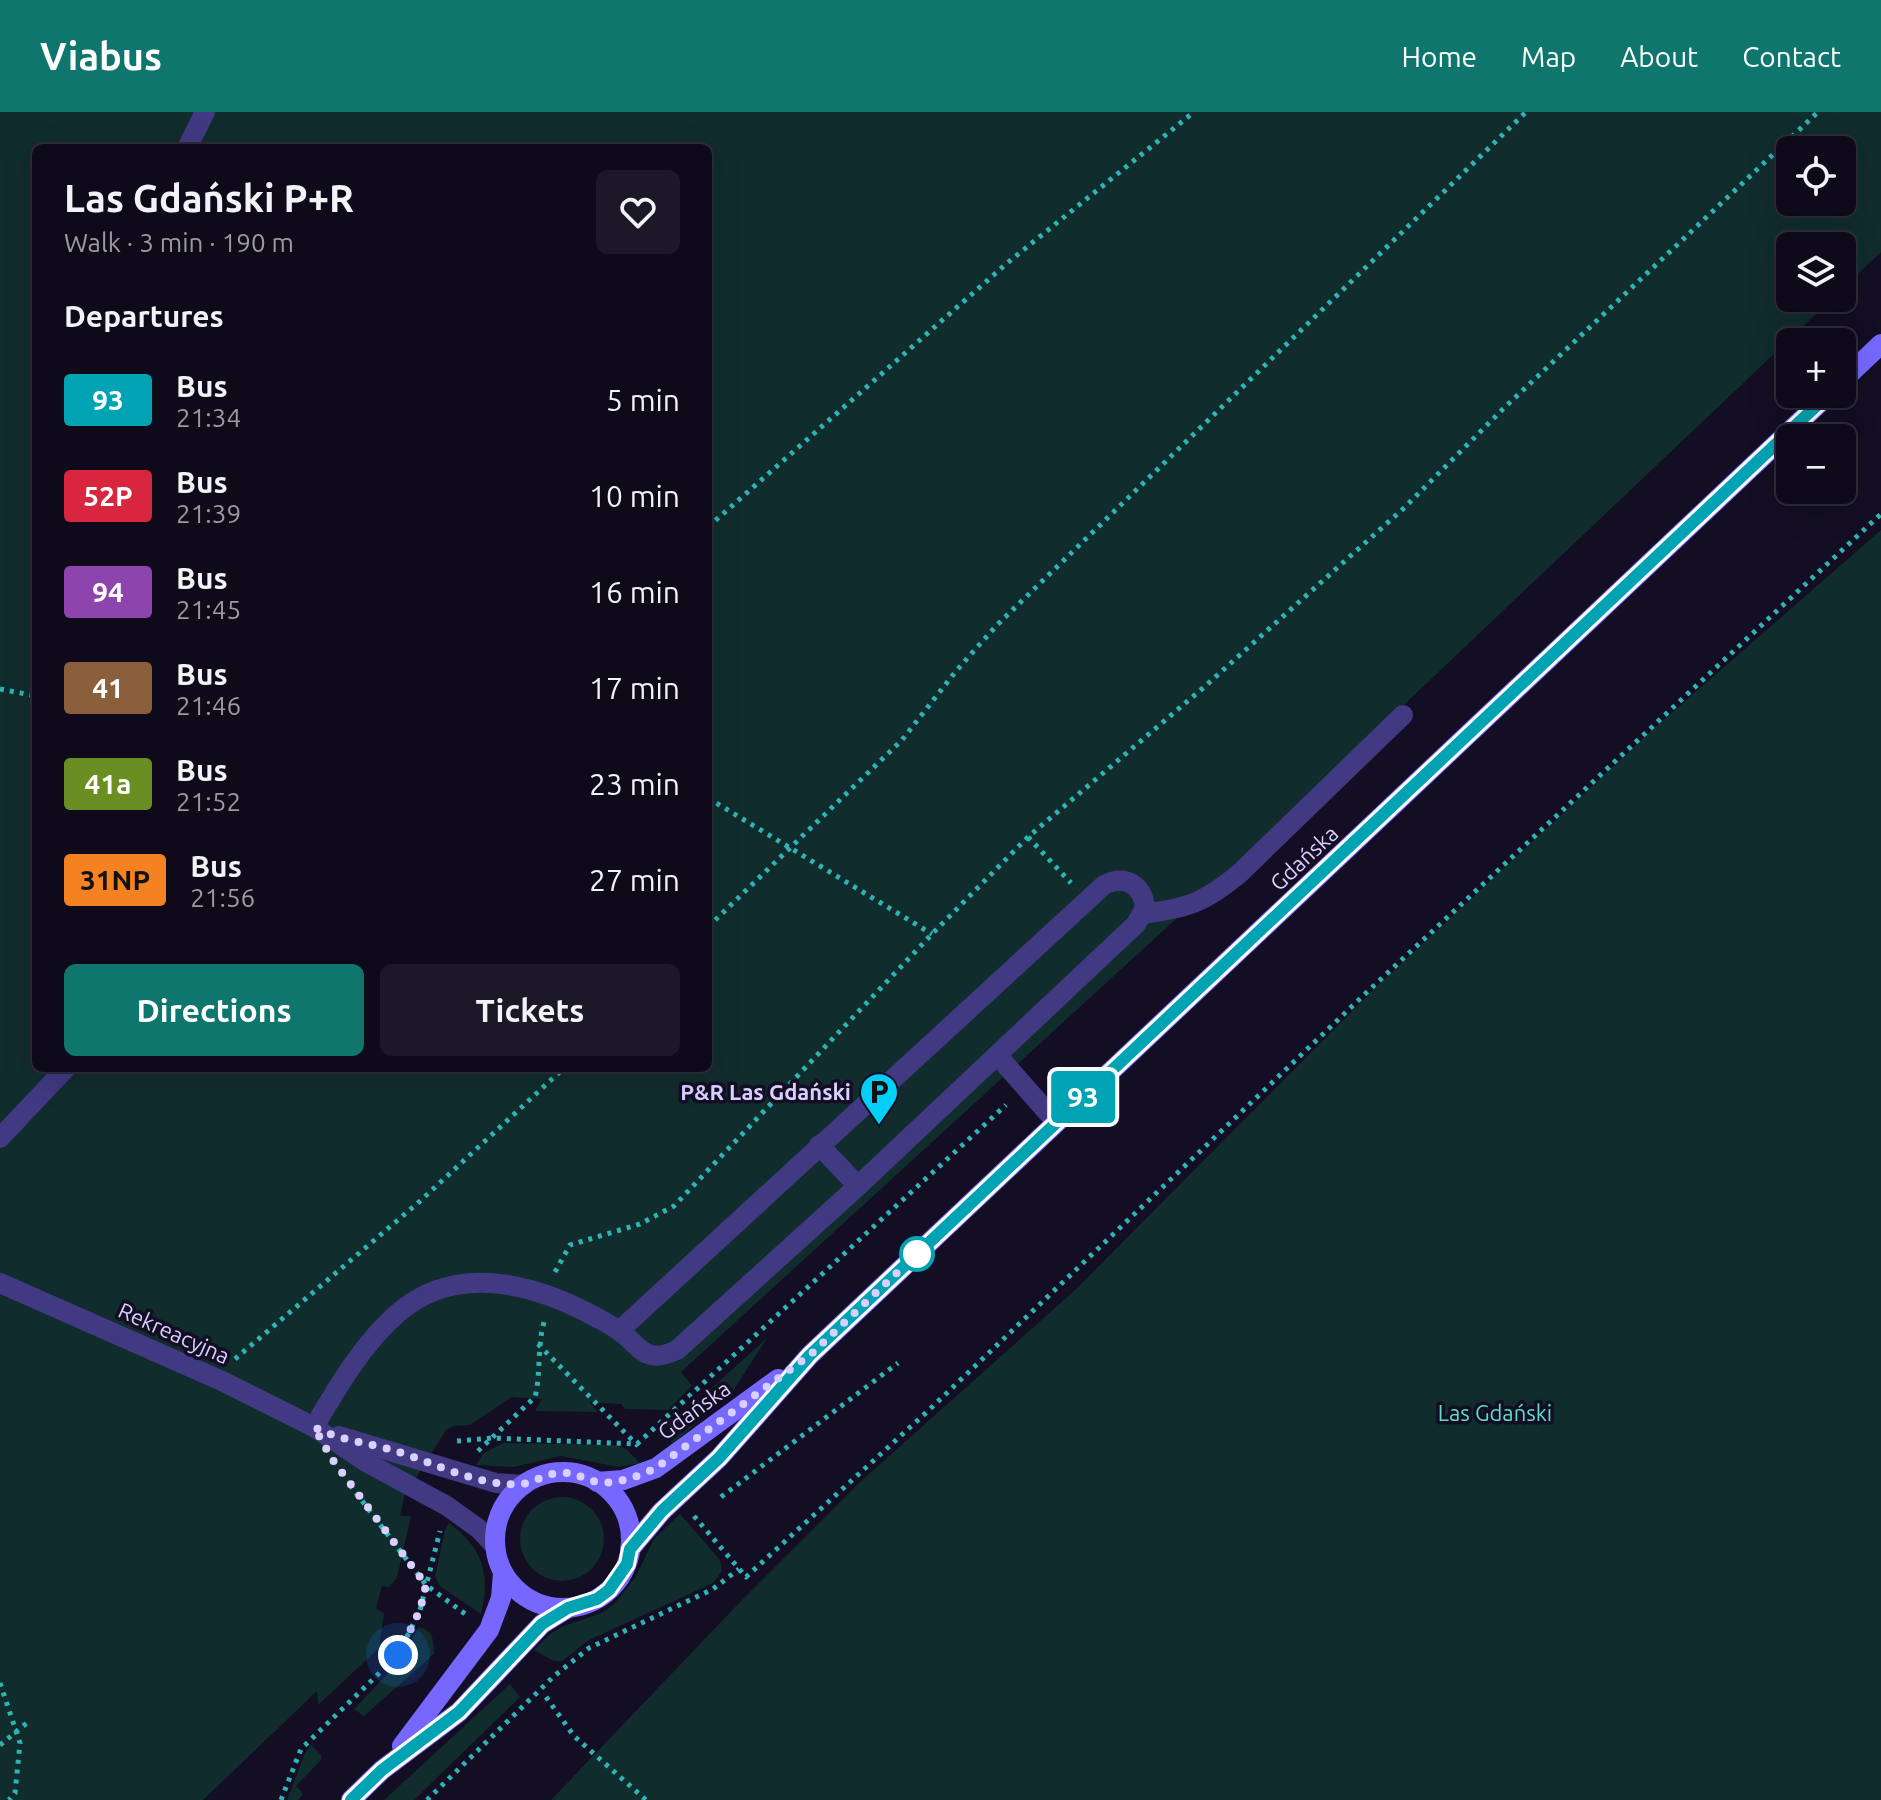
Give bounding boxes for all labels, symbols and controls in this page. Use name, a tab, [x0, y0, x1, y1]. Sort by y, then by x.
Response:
text: Viabus	[40, 35, 162, 77]
text: Home	[1402, 41, 1477, 72]
text: Map	[1521, 41, 1576, 72]
text: About	[1620, 41, 1698, 72]
text: Contact	[1742, 41, 1841, 72]
map controls	[1776, 136, 1856, 504]
button: locate	[1776, 136, 1856, 216]
button: heart	[596, 170, 680, 254]
text: Las Gdański P+R	[64, 177, 354, 219]
text: Walk · 3 min · 190 m	[64, 228, 294, 257]
button: layers	[1776, 232, 1856, 312]
text: Departures	[64, 299, 224, 333]
button: +	[1776, 328, 1856, 408]
text: Bus	[176, 369, 228, 403]
text: 5 min	[606, 383, 680, 417]
text: 93	[92, 384, 124, 415]
text: 21:34	[176, 403, 241, 432]
button: −	[1776, 424, 1856, 504]
text: Bus	[176, 465, 228, 499]
text: 10 min	[589, 479, 680, 513]
text: 52P	[83, 480, 133, 511]
text: 21:39	[176, 499, 241, 528]
text: Bus	[176, 561, 228, 595]
text: 16 min	[589, 575, 680, 609]
text: 94	[92, 576, 124, 607]
text: 21:45	[176, 595, 241, 624]
text: Bus	[176, 657, 228, 691]
text: 17 min	[589, 671, 680, 705]
text: 41	[92, 672, 124, 703]
text: 21:46	[176, 691, 241, 720]
text: Bus	[176, 753, 228, 787]
text: 23 min	[589, 767, 680, 801]
text: 41a	[85, 768, 131, 799]
text: 21:52	[176, 787, 241, 816]
street label: Gdańska	[1265, 820, 1343, 895]
text: Bus	[190, 849, 242, 883]
text: 27 min	[589, 863, 680, 897]
text: 31NP	[80, 864, 150, 895]
text: 21:56	[190, 883, 255, 912]
button: Directions	[64, 964, 364, 1056]
button: Tickets	[380, 964, 680, 1056]
parking icon: P&R Las Gdański	[858, 1071, 900, 1126]
line badge: 93	[1047, 1071, 1119, 1123]
place label: P&R Las Gdański	[680, 1079, 851, 1104]
text: 93	[1067, 1081, 1099, 1112]
unlabelled marker	[900, 1237, 934, 1271]
street label: Rekreacyjna	[115, 1297, 234, 1368]
street label: Gdańska	[653, 1375, 735, 1444]
park label: Las Gdański	[1438, 1400, 1552, 1425]
your location	[378, 1635, 418, 1675]

